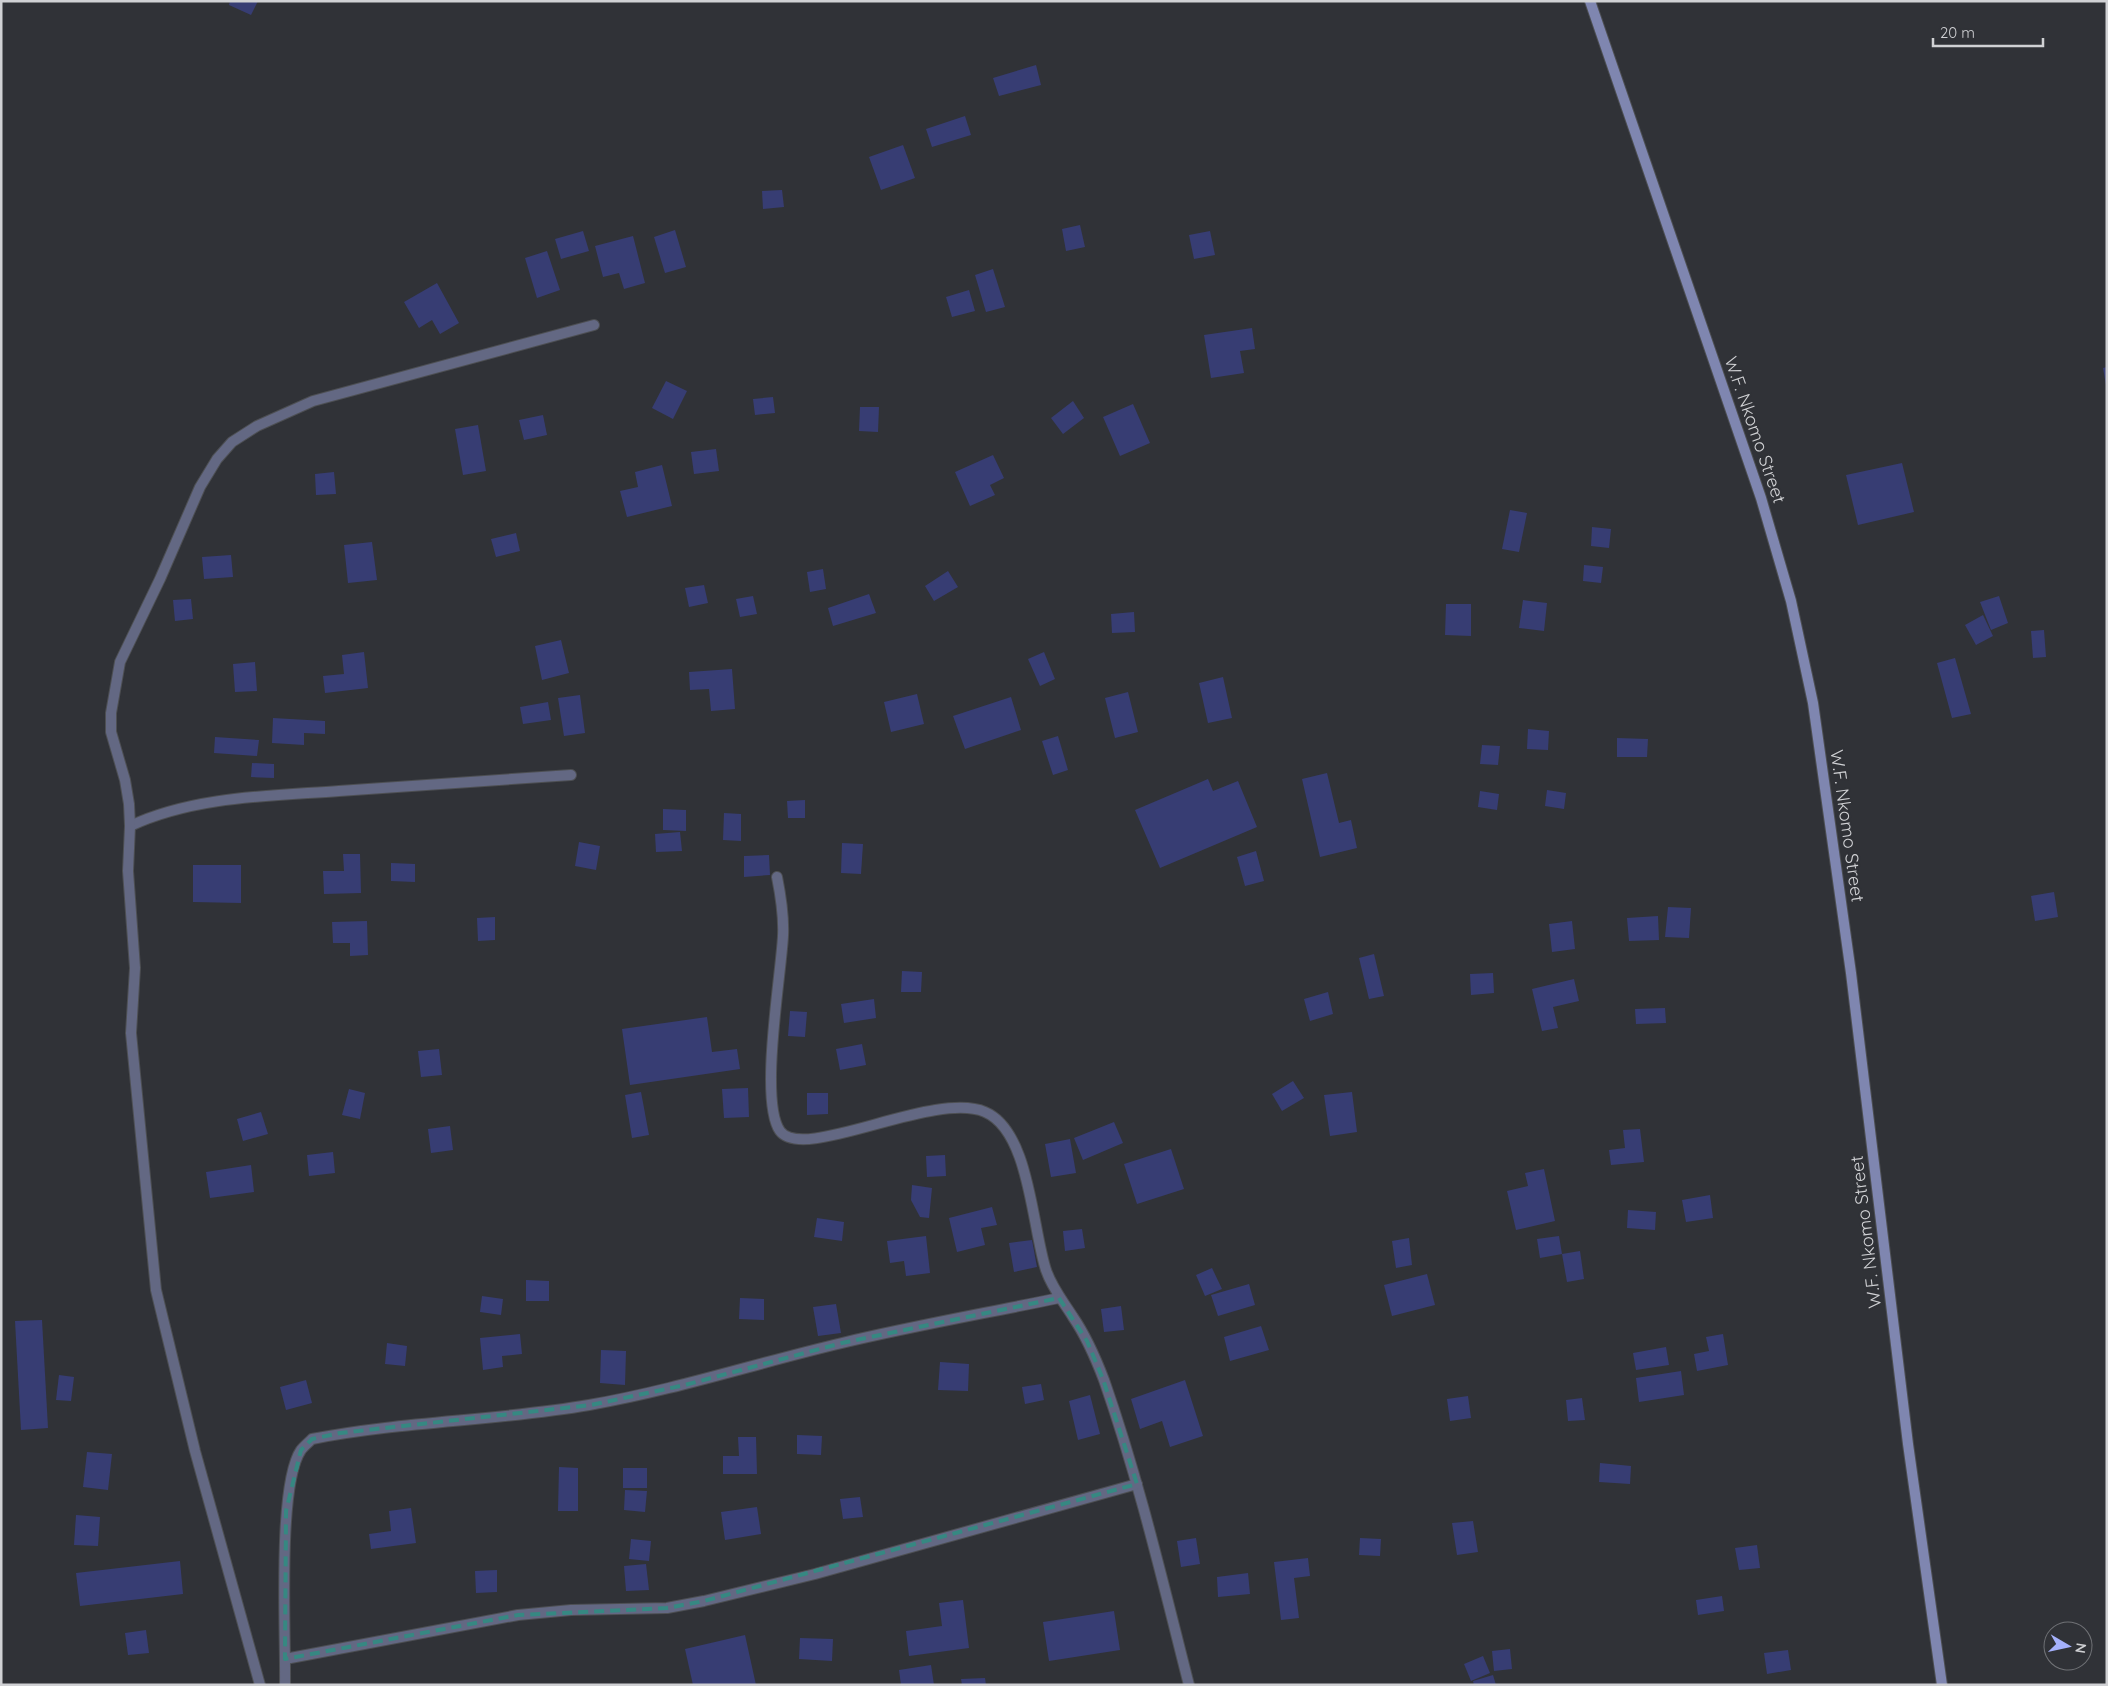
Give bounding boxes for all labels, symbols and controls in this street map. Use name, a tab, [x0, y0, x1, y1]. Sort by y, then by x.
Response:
scale bar	[1933, 15, 2043, 47]
text: 20 m	[1940, 23, 1975, 42]
street label: W.F. Nkomo Street	[1720, 353, 1791, 506]
street label: W.F. Nkomo Street	[1825, 748, 1870, 904]
street label: W.F. Nkomo Street	[1845, 1154, 1886, 1310]
north arrow	[2043, 1621, 2093, 1671]
text: N	[2071, 1642, 2091, 1655]

